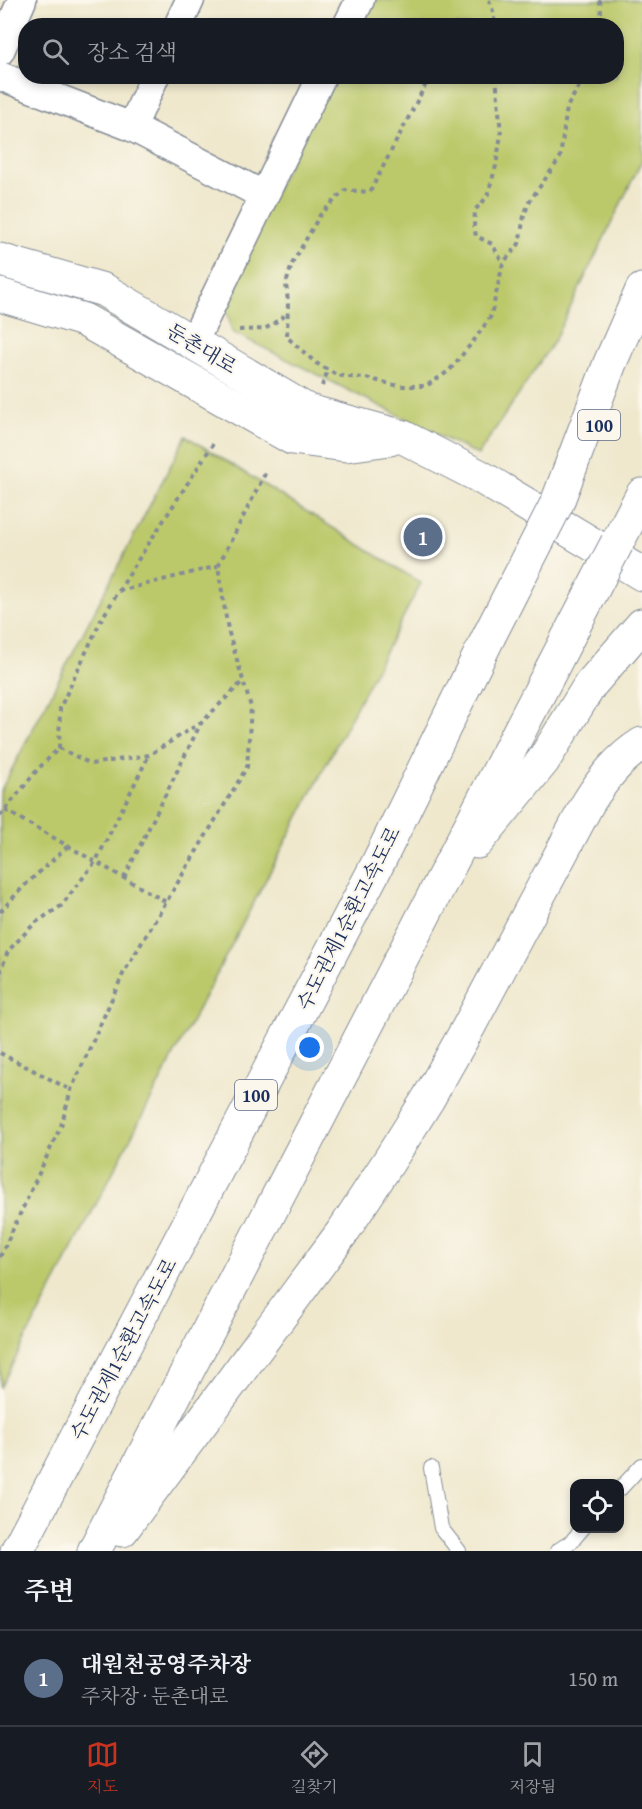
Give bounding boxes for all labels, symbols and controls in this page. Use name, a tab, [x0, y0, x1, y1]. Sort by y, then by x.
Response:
search box	[18, 18, 624, 84]
icon: search	[39, 35, 72, 68]
text: 장소 검색	[87, 36, 177, 68]
street label: 둔촌대로	[161, 316, 243, 380]
road number: 100	[578, 410, 620, 440]
pin: 1	[404, 514, 442, 560]
street label: 수도권제1순환고속도로	[289, 821, 407, 1015]
your location	[295, 1033, 324, 1062]
road number: 100	[235, 1080, 277, 1110]
street label: 수도권제1순환고속도로	[63, 1253, 183, 1445]
map controls	[570, 1479, 624, 1533]
button: locate	[570, 1479, 624, 1533]
text: 주변	[24, 1571, 74, 1610]
text: 대원천공영주차장	[81, 1648, 251, 1680]
text: 1	[38, 1664, 49, 1693]
text: 150 m	[568, 1664, 618, 1693]
text: 주차장 · 둔촌대로	[81, 1681, 228, 1710]
tab: 지도	[86, 1738, 119, 1798]
tab: 길찾기	[291, 1738, 337, 1798]
tab: 저장됨	[510, 1738, 556, 1798]

